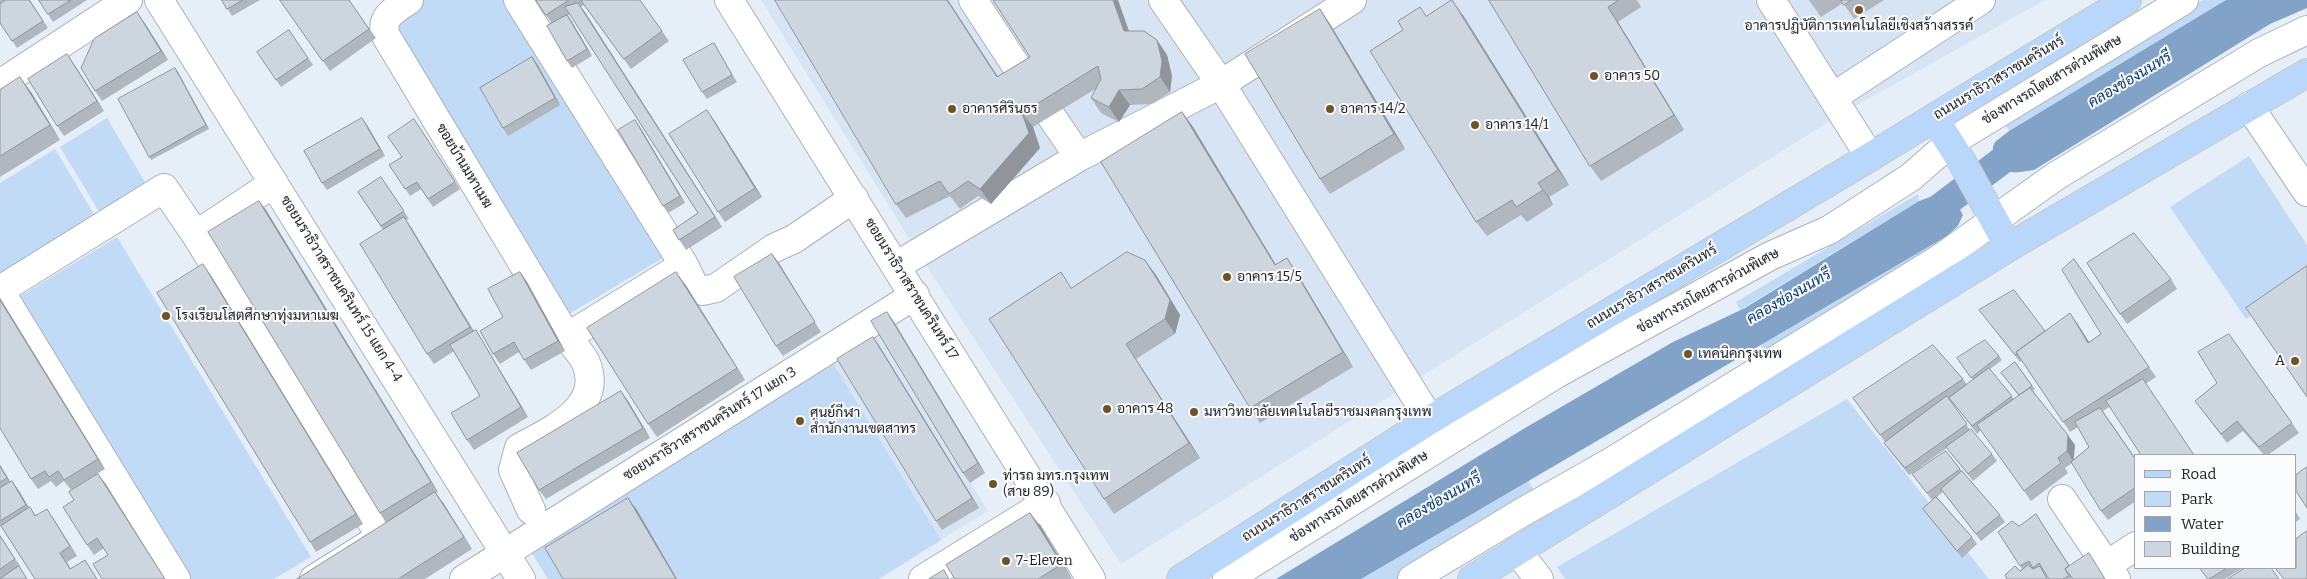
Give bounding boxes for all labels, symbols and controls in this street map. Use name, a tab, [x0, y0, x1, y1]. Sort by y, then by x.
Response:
marker: อาคารปฏิบัติการเทคโนโลยีเชิงสร้างสรรค์	[1853, 4, 1865, 16]
place label: อาคารปฏิบัติการเทคโนโลยีเชิงสร้างสรรค์	[1745, 18, 1973, 34]
street label: ถนนนราธิวาสราชนครินทร์	[1931, 32, 2067, 124]
street label: ช่องทางรถโดยสารด่วนพิเศษ	[1979, 32, 2125, 128]
water label: คลองช่องนนทรี	[2085, 48, 2175, 112]
place label: อาคาร 50	[1604, 68, 1660, 84]
marker: อาคาร 50	[1588, 70, 1600, 82]
place label: อาคารศิรินธร	[962, 101, 1038, 117]
place label: อาคาร 14/2	[1340, 101, 1406, 117]
marker: อาคารศิรินธร	[946, 103, 958, 115]
marker: อาคาร 14/2	[1324, 103, 1336, 115]
place label: อาคาร 14/1	[1485, 117, 1549, 133]
marker: อาคาร 14/1	[1469, 119, 1481, 131]
street label: ซอยบ้านมหาเมฆ	[432, 121, 496, 211]
street label: ซอยนราธิวาสราชนครินทร์ 15 แยก 4-4	[276, 193, 406, 385]
street label: ซอยนราธิวาสราชนครินทร์ 17	[861, 215, 961, 363]
street label: ถนนนราธิวาสราชนครินทร์	[1584, 241, 1720, 333]
street label: ช่องทางรถโดยสารด่วนพิเศษ	[1634, 245, 1782, 337]
water label: คลองช่องนนทรี	[1744, 266, 1834, 328]
place label: อาคาร 15/5	[1237, 269, 1302, 285]
marker: อาคาร 15/5	[1221, 271, 1233, 283]
place label: โรงเรียนโสตศึกษาทุ่งมหาเมฆ	[176, 308, 339, 324]
marker: โรงเรียนโสตศึกษาทุ่งมหาเมฆ	[160, 310, 172, 322]
place label: เทคนิคกรุงเทพ	[1698, 346, 1782, 362]
marker: เทคนิคกรุงเทพ	[1682, 348, 1694, 360]
place label: A	[2275, 353, 2285, 369]
marker: A	[2289, 355, 2301, 367]
street label: ซอยนราธิวาสราชนครินทร์ 17 แยก 3	[620, 364, 800, 484]
place label: อาคาร 48	[1117, 401, 1173, 417]
marker: อาคาร 48	[1101, 403, 1113, 415]
place label: มหาวิทยาลัยเทคโนโลยีราชมงคลกรุงเทพ	[1204, 404, 1432, 420]
place label: ศูนย์กีฬา สำนักงานเขตสาทร	[810, 405, 916, 438]
marker: มหาวิทยาลัยเทคโนโลยีราชมงคลกรุงเทพ	[1188, 406, 1200, 418]
marker: ศูนย์กีฬา สำนักงานเขตสาทร	[794, 415, 806, 427]
street label: ช่องทางรถโดยสารด่วนพิเศษ	[1287, 447, 1431, 547]
street label: ถนนนราธิวาสราชนครินทร์	[1239, 452, 1375, 546]
legend	[2134, 454, 2297, 569]
text: Road	[2181, 465, 2216, 483]
place label: ท่ารถ มทร.กรุงเทพ (สาย 89)	[1003, 468, 1109, 501]
water label: คลองช่องนนทรี	[1394, 470, 1484, 532]
marker: ท่ารถ มทร.กรุงเทพ (สาย 89)	[987, 478, 999, 490]
text: Park	[2181, 490, 2213, 508]
text: Water	[2181, 515, 2223, 533]
text: Building	[2181, 540, 2240, 558]
place label: 7-Eleven	[1016, 553, 1073, 569]
marker: 7-Eleven	[1000, 555, 1012, 567]

